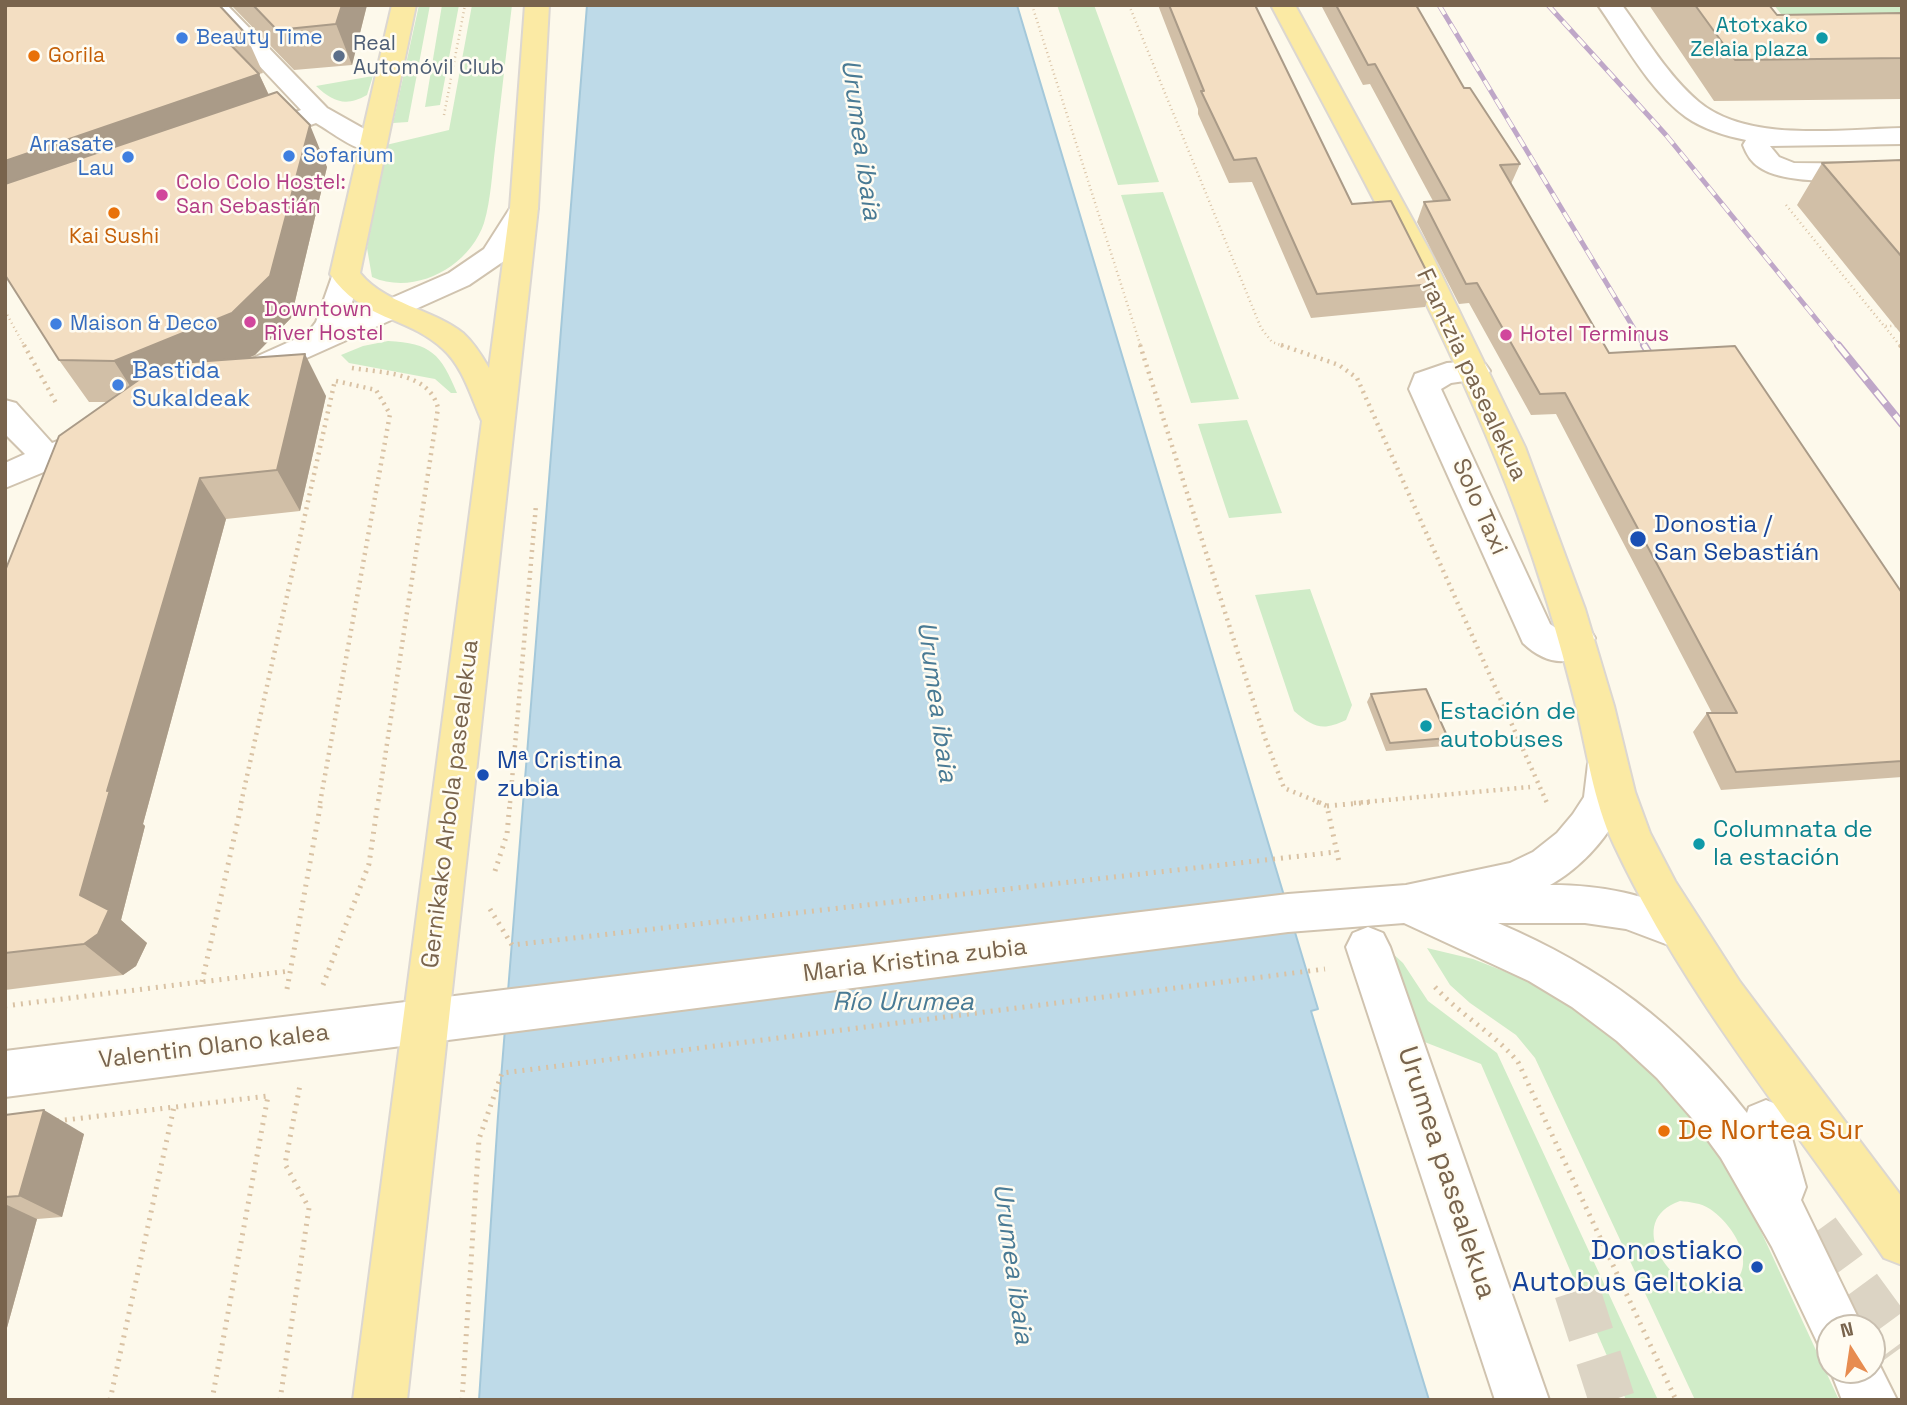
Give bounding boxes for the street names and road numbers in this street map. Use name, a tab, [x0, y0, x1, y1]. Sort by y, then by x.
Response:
street label: Frantzia pasealekua	[1409, 264, 1533, 486]
street label: Solo Taxi	[1445, 454, 1513, 560]
street label: Gernikako Arbola pasealekua	[417, 638, 485, 970]
street label: Maria Kristina zubia	[801, 933, 1029, 989]
street label: Valentin Olano kalea	[97, 1019, 331, 1075]
street label: Urumea pasealekua	[1389, 1043, 1503, 1303]

